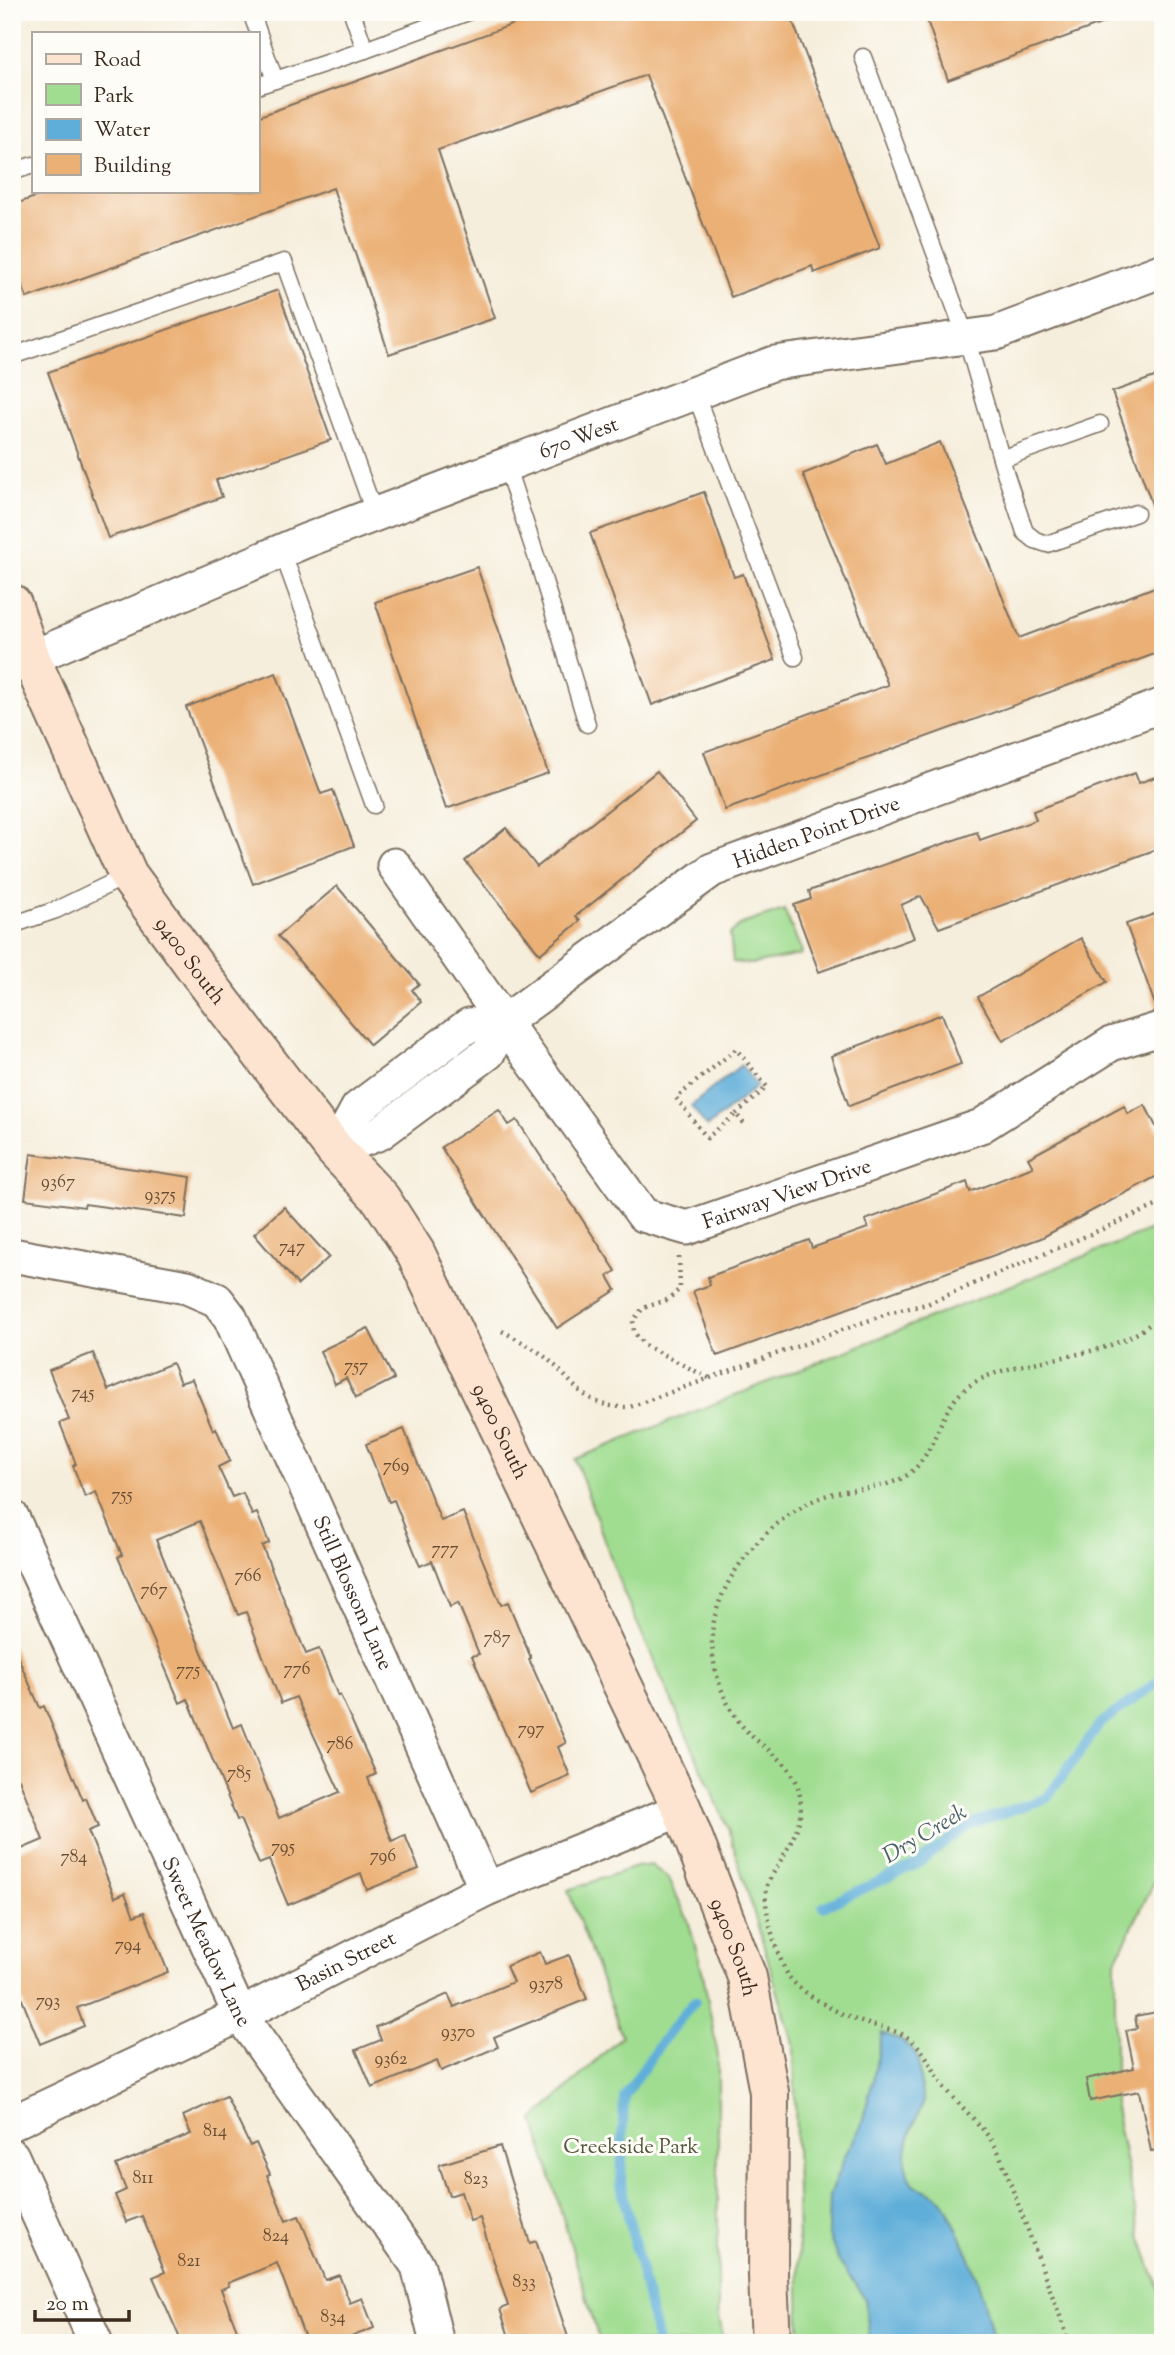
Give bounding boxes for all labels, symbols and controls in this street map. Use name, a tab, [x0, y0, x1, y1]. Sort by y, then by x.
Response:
legend	[32, 32, 259, 192]
text: Road	[94, 46, 141, 76]
text: Park	[94, 82, 135, 112]
text: Water	[94, 116, 151, 146]
text: Building	[94, 152, 171, 182]
street label: 670 West	[535, 410, 623, 468]
street label: Hidden Point Drive	[729, 790, 904, 878]
street label: 9400 South	[146, 911, 232, 1012]
street label: Fairway View Drive	[699, 1152, 876, 1238]
house number: 9367	[41, 1170, 75, 1196]
house number: 9375	[144, 1183, 176, 1209]
house number: 747	[279, 1235, 305, 1261]
house number: 757	[344, 1354, 368, 1380]
street label: 9400 South	[463, 1379, 535, 1485]
house number: 745	[71, 1381, 95, 1407]
house number: 769	[383, 1454, 410, 1480]
house number: 755	[111, 1483, 133, 1509]
street label: Still Blossom Lane	[304, 1511, 399, 1676]
house number: 777	[431, 1537, 459, 1563]
house number: 766	[235, 1564, 262, 1590]
house number: 767	[141, 1578, 167, 1604]
house number: 787	[483, 1626, 511, 1652]
house number: 776	[284, 1657, 311, 1683]
house number: 775	[176, 1658, 200, 1684]
house number: 797	[518, 1717, 544, 1743]
house number: 786	[327, 1732, 354, 1758]
house number: 785	[227, 1761, 251, 1787]
water label: Dry Creek	[877, 1797, 974, 1873]
house number: 795	[271, 1835, 295, 1861]
house number: 796	[370, 1844, 396, 1870]
house number: 784	[61, 1845, 87, 1871]
street label: Sweet Meadow Lane	[153, 1853, 257, 2034]
street label: 9400 South	[701, 1894, 763, 1999]
street label: Basin Street	[292, 1925, 402, 2001]
house number: 794	[115, 1933, 141, 1959]
house number: 9378	[529, 1972, 563, 1998]
house number: 793	[36, 1989, 60, 2015]
house number: 9370	[441, 2020, 475, 2046]
house number: 9362	[374, 2047, 408, 2073]
house number: 814	[203, 2119, 227, 2145]
park label: Creekside Park	[563, 2133, 699, 2163]
house number: 811	[132, 2166, 154, 2192]
house number: 823	[464, 2167, 488, 2193]
house number: 824	[263, 2224, 289, 2250]
house number: 821	[177, 2249, 201, 2275]
house number: 833	[512, 2270, 536, 2296]
scale bar	[35, 2278, 130, 2322]
text: 20 m	[46, 2290, 89, 2320]
house number: 834	[320, 2305, 346, 2331]

